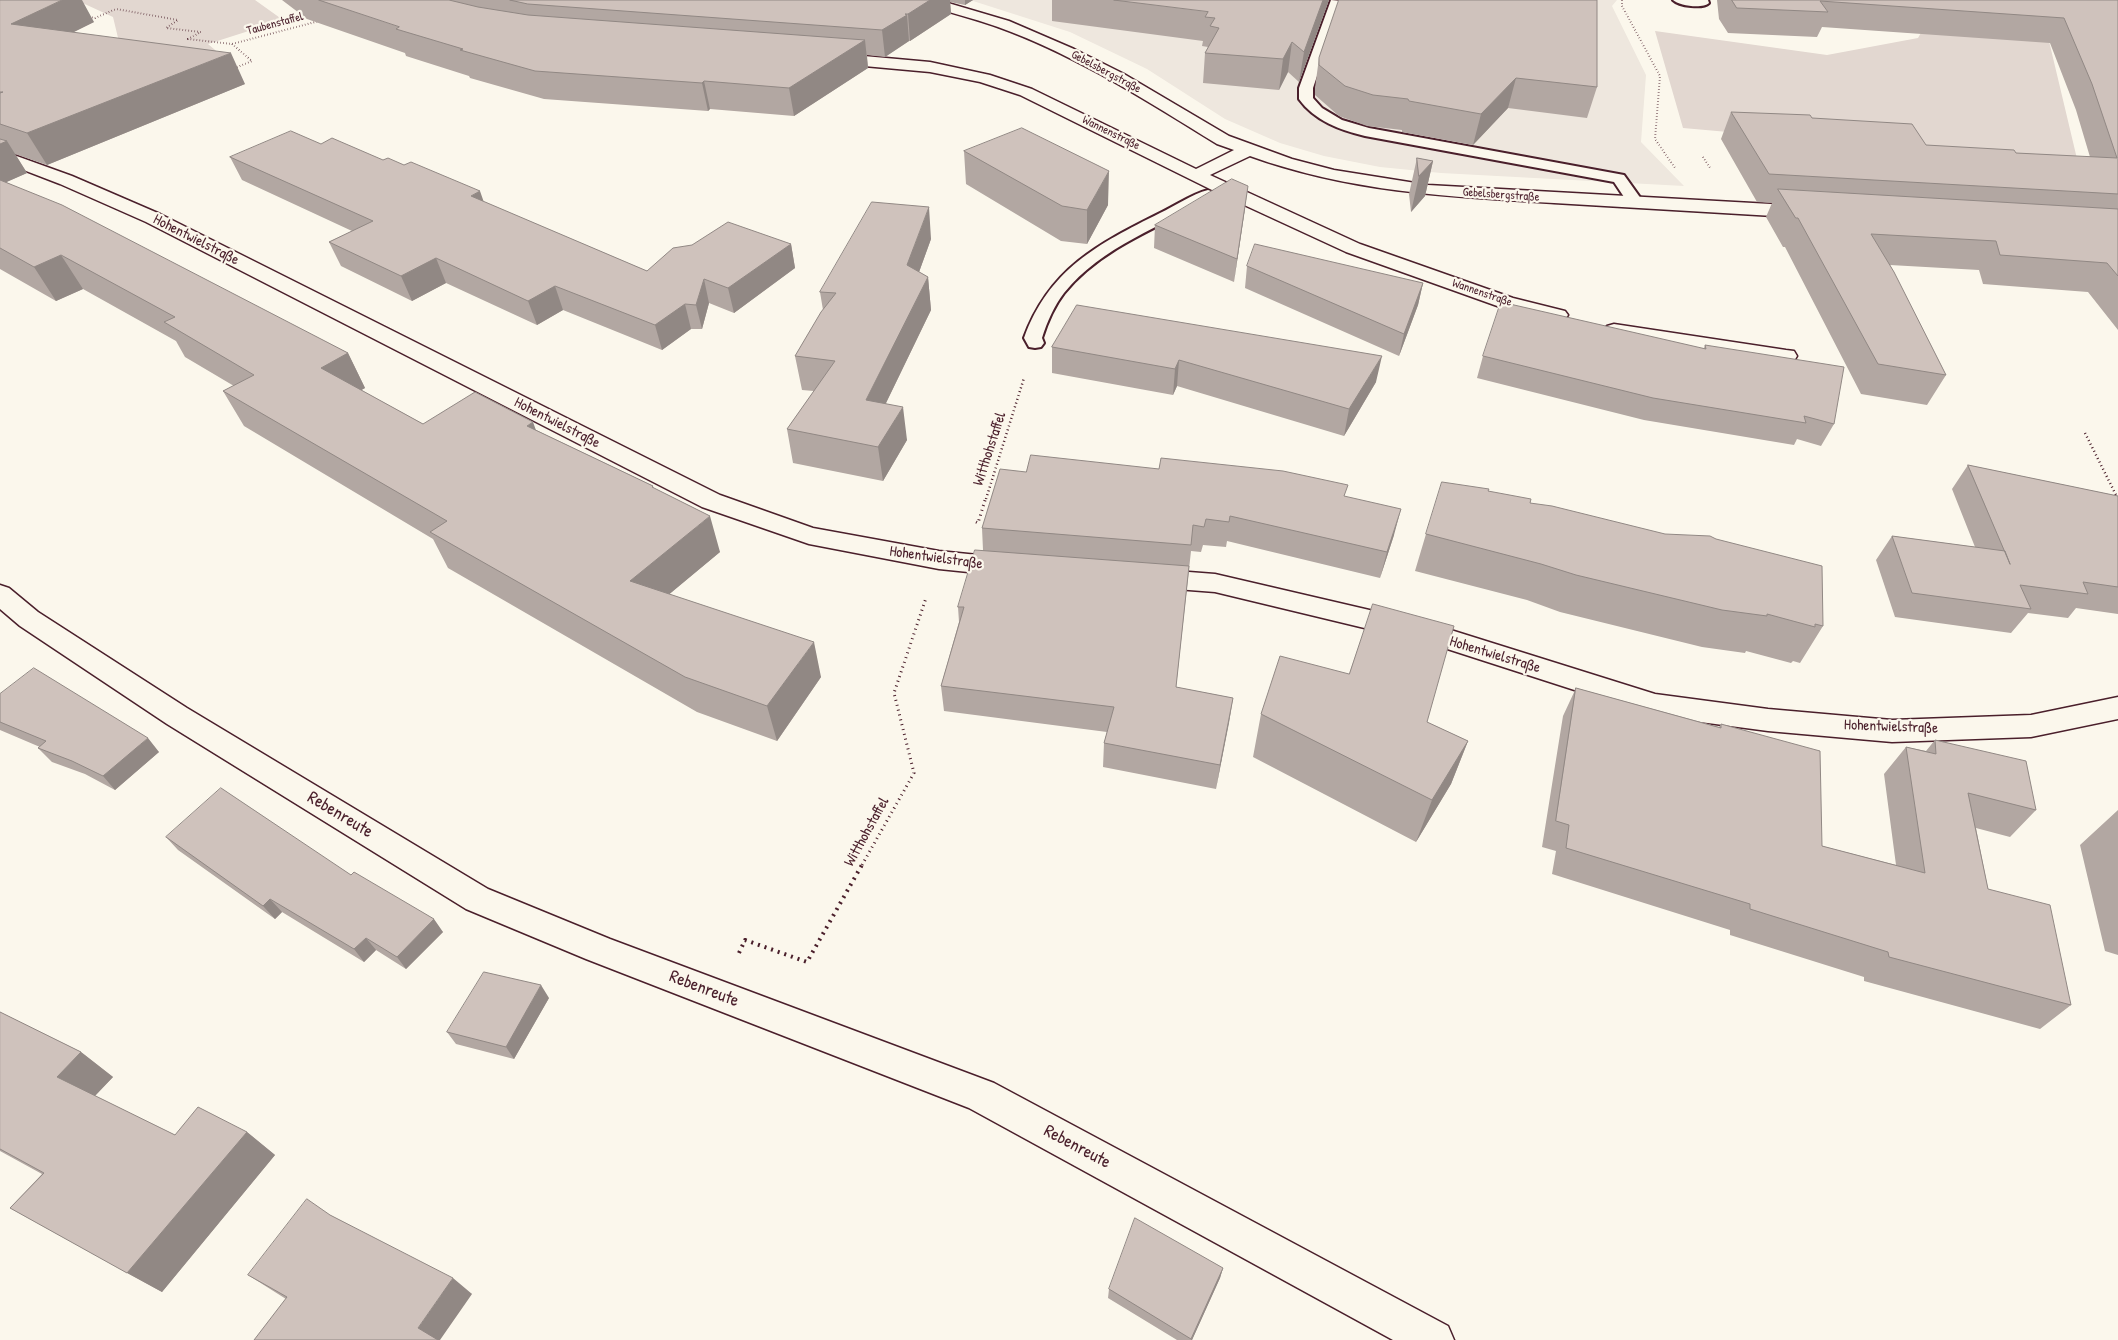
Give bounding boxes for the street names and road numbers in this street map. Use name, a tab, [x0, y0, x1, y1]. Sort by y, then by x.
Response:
street label: Taubenstaffel	[245, 10, 305, 38]
street label: Gebelsbergstraße	[1069, 48, 1143, 96]
street label: Wannenstraße	[1080, 113, 1142, 153]
street label: Gebelsbergstraße	[1462, 185, 1540, 205]
street label: Hohentwielstraße	[150, 211, 242, 269]
street label: Wannenstraße	[1450, 276, 1514, 310]
street label: Hohentwielstraße	[511, 394, 603, 452]
street label: Witthohstaffel	[970, 410, 1010, 488]
street label: Hohentwielstraße	[888, 543, 984, 573]
street label: Hohentwielstraße	[1447, 633, 1543, 677]
street label: Hohentwielstraße	[1844, 716, 1938, 738]
street label: Rebenreute	[303, 787, 377, 843]
street label: Witthohstaffel	[841, 794, 893, 870]
street label: Rebenreute	[666, 966, 742, 1012]
street label: Rebenreute	[1040, 1120, 1114, 1174]

